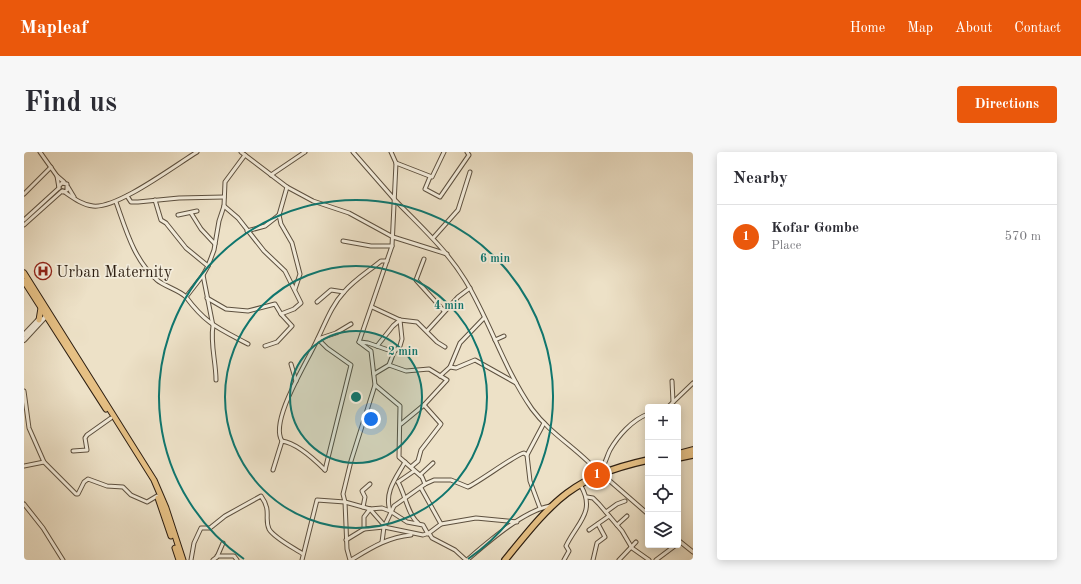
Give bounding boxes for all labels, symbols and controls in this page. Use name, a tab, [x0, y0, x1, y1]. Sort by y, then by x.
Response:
text: Mapleaf	[20, 19, 88, 38]
text: Home	[850, 21, 885, 35]
text: Map	[907, 21, 933, 35]
text: About	[955, 21, 992, 35]
text: Contact	[1014, 21, 1061, 35]
button: Directions	[957, 86, 1057, 123]
text: Find us	[24, 90, 117, 118]
text: Nearby	[733, 170, 788, 187]
text: Kofar Gombe	[771, 221, 859, 236]
text: 1	[742, 230, 750, 243]
text: 570 m	[1004, 230, 1041, 243]
text: Place	[771, 239, 801, 252]
text: 6 min	[480, 253, 510, 265]
hospital icon: Urban Maternity	[33, 261, 53, 281]
place label: Urban Maternity	[56, 265, 173, 281]
text: 4 min	[434, 300, 464, 312]
text: 2 min	[388, 346, 418, 358]
centre of rings	[349, 390, 363, 404]
map controls	[645, 404, 681, 548]
button: +	[645, 404, 681, 440]
your location	[361, 409, 381, 429]
button: −	[645, 440, 681, 476]
pin: 1	[584, 460, 610, 490]
button: locate	[645, 476, 681, 512]
button: layers	[645, 512, 681, 548]

